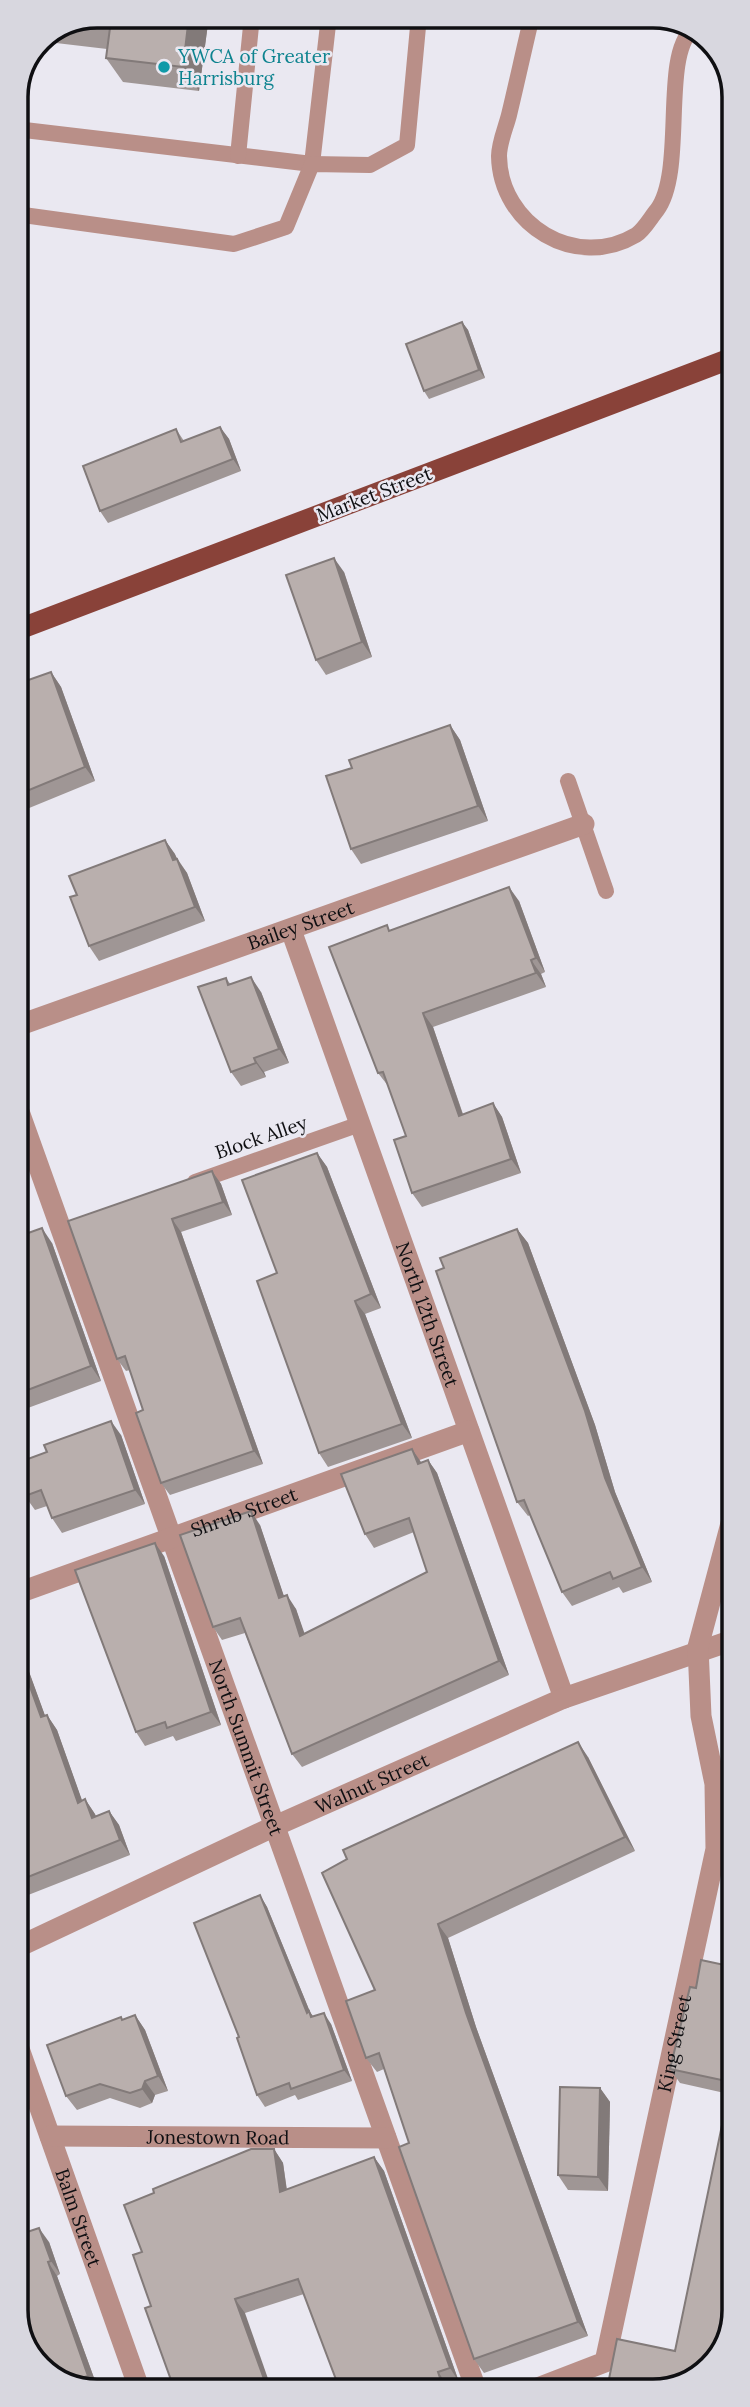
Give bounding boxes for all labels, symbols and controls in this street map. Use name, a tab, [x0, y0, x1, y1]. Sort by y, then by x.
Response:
place label: YWCA of Greater Harrisburg	[177, 44, 331, 90]
marker: YWCA of Greater Harrisburg	[156, 59, 172, 75]
street label: Market Street	[313, 461, 436, 527]
street label: Bailey Street	[244, 895, 358, 955]
street label: Block Alley	[212, 1110, 310, 1164]
street label: North 12th Street	[391, 1239, 465, 1391]
street label: Shrub Street	[187, 1481, 301, 1542]
street label: North Summit Street	[204, 1656, 289, 1839]
street label: Walnut Street	[311, 1747, 433, 1819]
street label: King Street	[652, 1992, 696, 2094]
street label: Jonestown Road	[145, 2125, 290, 2149]
street label: Balm Street	[50, 2165, 107, 2271]

